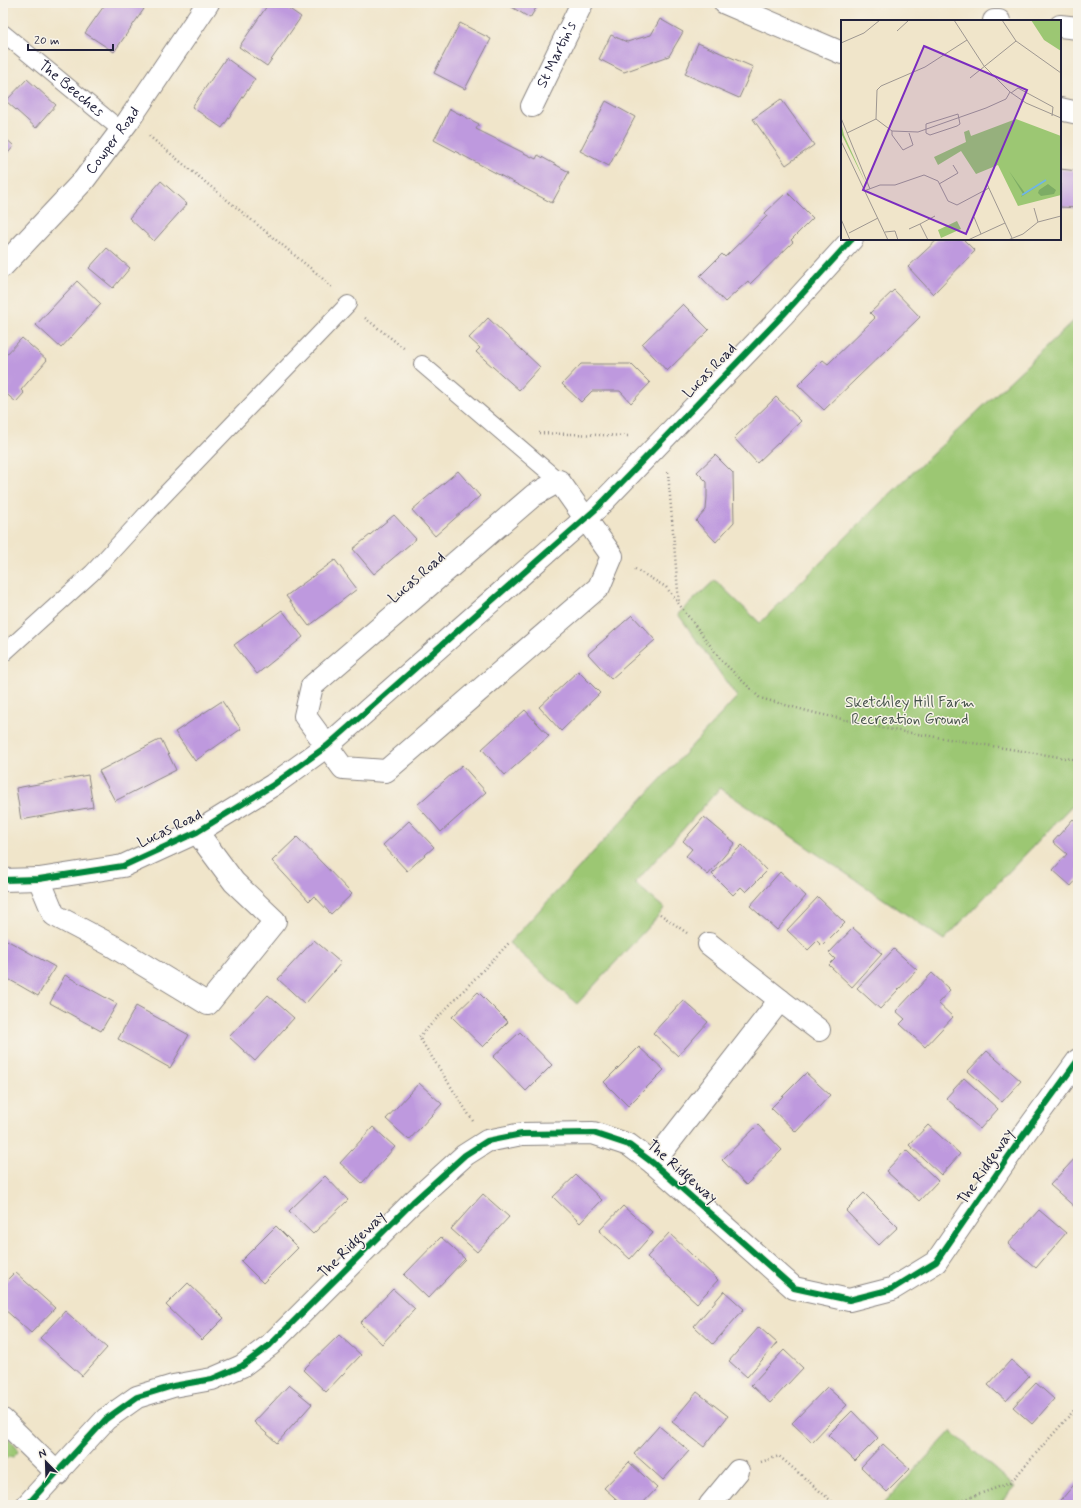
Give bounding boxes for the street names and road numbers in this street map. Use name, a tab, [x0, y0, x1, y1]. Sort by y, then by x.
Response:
street label: St Martin's	[532, 18, 582, 91]
street label: The Beeches	[34, 56, 108, 122]
street label: Cowper Road	[81, 103, 145, 179]
street label: Lucas Road	[679, 339, 741, 403]
street label: Lucas Road	[384, 548, 450, 608]
street label: Lucas Road	[134, 805, 206, 853]
street label: The Ridgeway	[953, 1125, 1020, 1209]
street label: The Ridgeway	[642, 1136, 722, 1209]
street label: The Ridgeway	[314, 1207, 391, 1284]

